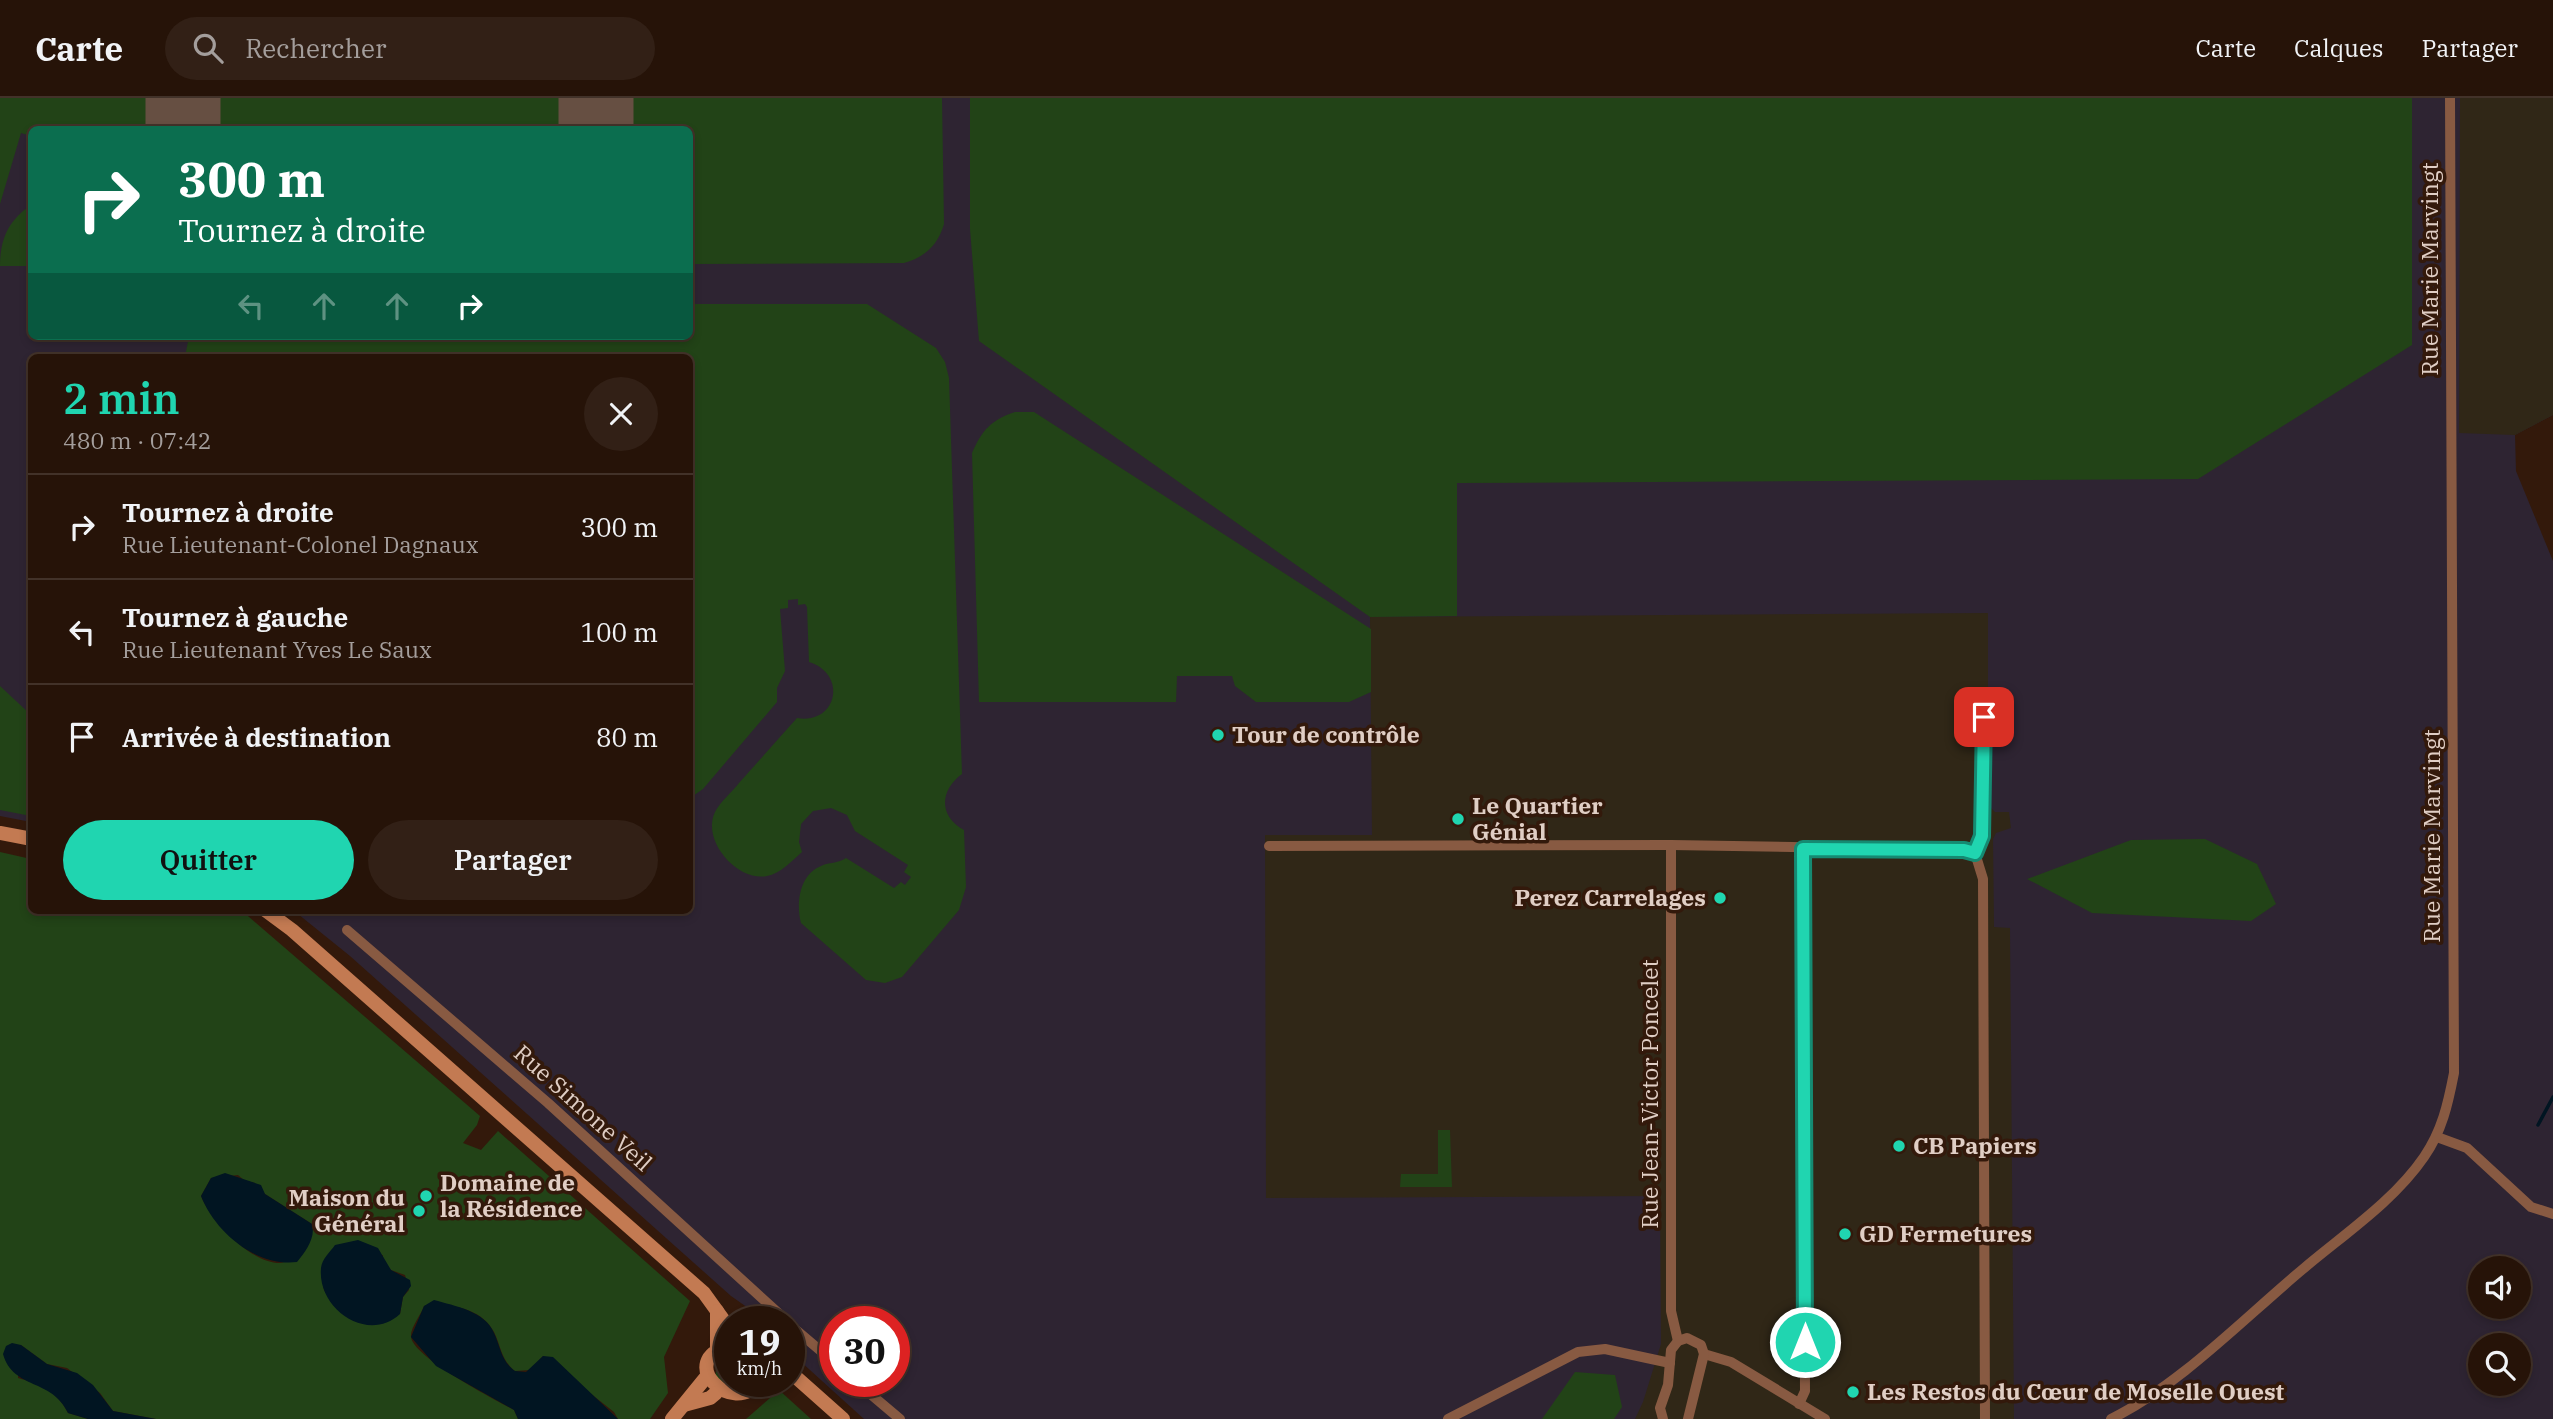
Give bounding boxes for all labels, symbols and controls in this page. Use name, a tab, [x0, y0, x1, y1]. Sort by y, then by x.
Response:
search box	[165, 17, 655, 80]
text: Carte	[35, 27, 123, 70]
icon: search	[189, 29, 227, 67]
text: Rechercher	[245, 31, 386, 65]
text: Carte	[2195, 32, 2256, 64]
text: Calques	[2294, 32, 2384, 64]
text: Partager	[2422, 32, 2518, 64]
text: 300 m	[178, 147, 325, 210]
icon: right	[63, 154, 154, 245]
street label: Rue Marie Marvingt	[2414, 162, 2444, 376]
text: Tournez à droite	[178, 209, 426, 251]
icon: left	[232, 287, 270, 325]
icon: ahead	[305, 287, 343, 325]
icon: ahead	[378, 287, 416, 325]
icon: right	[451, 287, 489, 325]
text: 2 min	[63, 371, 180, 426]
button: close	[584, 377, 658, 451]
text: 480 m · 07:42	[63, 425, 212, 455]
text: Tournez à droite	[122, 495, 334, 529]
icon: right	[63, 508, 101, 546]
text: 300 m	[580, 510, 658, 544]
text: Rue Lieutenant-Colonel Dagnaux	[122, 529, 479, 559]
text: Tournez à gauche	[122, 600, 348, 634]
icon: left	[63, 613, 101, 651]
text: 100 m	[580, 615, 658, 649]
text: Rue Lieutenant Yves Le Saux	[122, 634, 432, 664]
pin	[1954, 687, 2014, 747]
icon: arrive	[1965, 698, 2003, 736]
icon: arrive	[63, 718, 101, 756]
place label: Tour de contrôle	[1232, 719, 1420, 749]
text: Arrivée à destination	[122, 720, 391, 754]
text: 80 m	[596, 720, 658, 754]
marker: Tour de contrôle	[1210, 727, 1226, 743]
street label: Rue Marie Marvingt	[2416, 729, 2446, 943]
place label: Le Quartier Génial	[1472, 790, 1603, 846]
marker: Le Quartier Génial	[1450, 811, 1466, 827]
button: Quitter	[63, 820, 354, 900]
button: Partager	[368, 820, 658, 900]
place label: Perez Carrelages	[1514, 882, 1706, 912]
marker: Perez Carrelages	[1712, 890, 1728, 906]
street label: Rue Jean-Victor Poncelet	[1634, 959, 1664, 1229]
street label: Rue Simone Veil	[508, 1037, 659, 1177]
place label: CB Papiers	[1913, 1130, 2037, 1160]
marker: CB Papiers	[1891, 1138, 1907, 1154]
place label: Domaine de la Résidence	[440, 1167, 583, 1223]
place label: Maison du Général	[289, 1182, 405, 1238]
marker: Domaine de la Résidence	[418, 1188, 434, 1204]
marker: Maison du Général	[411, 1203, 427, 1219]
place label: GD Fermetures	[1859, 1218, 2032, 1248]
marker: GD Fermetures	[1837, 1226, 1853, 1242]
map controls	[2468, 1256, 2531, 1396]
button: sound	[2468, 1256, 2531, 1319]
position arrow	[1768, 1305, 1842, 1379]
speed limit sign: 30	[819, 1306, 910, 1397]
text: 19	[738, 1319, 781, 1365]
button: search	[2468, 1333, 2531, 1396]
text: km/h	[737, 1357, 782, 1380]
place label: Les Restos du Cœur de Moselle Ouest	[1867, 1376, 2285, 1406]
marker: Les Restos du Cœur de Moselle Ouest	[1845, 1384, 1861, 1400]

